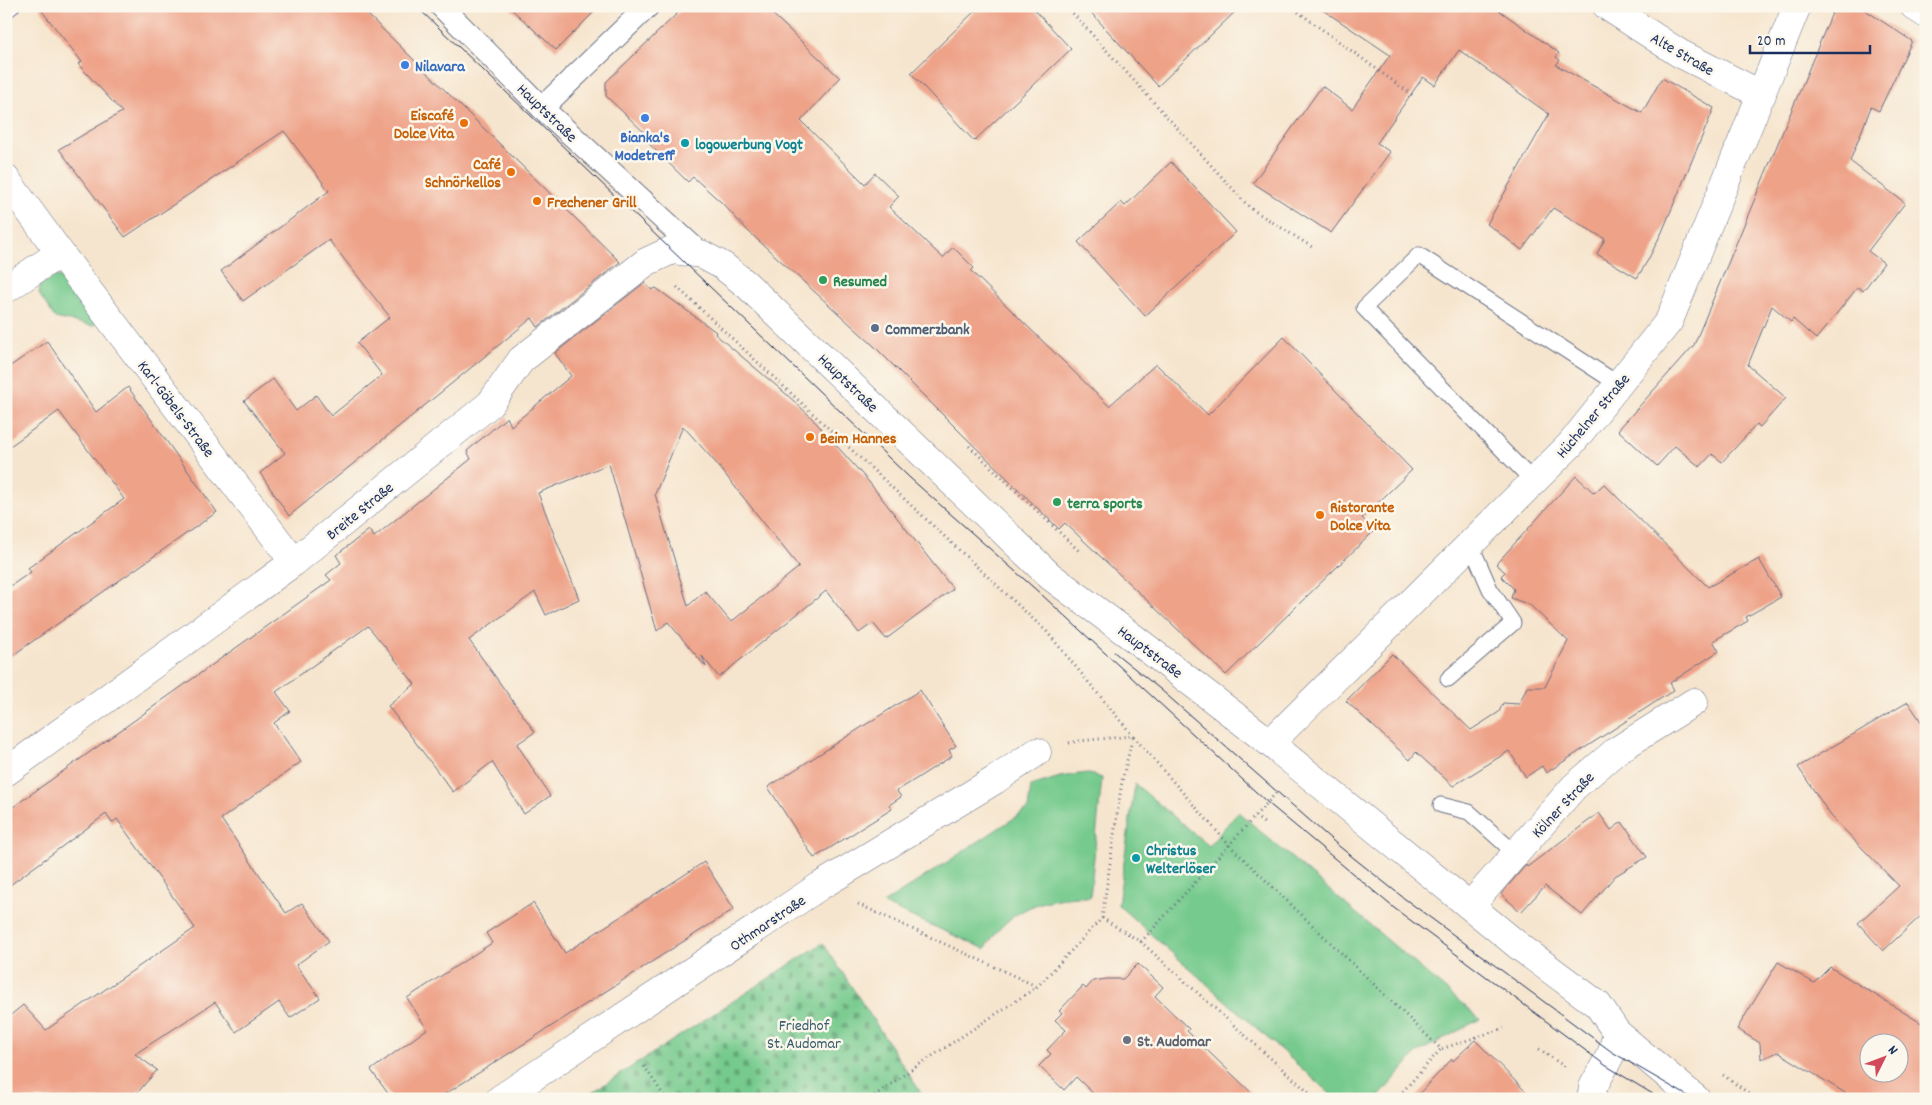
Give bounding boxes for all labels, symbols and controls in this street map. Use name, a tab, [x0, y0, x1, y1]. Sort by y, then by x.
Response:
scale bar	[1750, 22, 1870, 54]
street label: Alte Straße	[1646, 28, 1718, 83]
text: 20 m	[1757, 31, 1785, 53]
place label: Nilavara	[415, 56, 466, 79]
marker: Nilavara	[399, 59, 411, 71]
street label: Hauptstraße	[511, 79, 582, 149]
place label: Eiscafé Dolce Vita	[394, 105, 455, 146]
marker: Bianka's Modetreff	[639, 112, 651, 124]
marker: Eiscafé Dolce Vita	[458, 117, 470, 129]
place label: Bianka's Modetreff	[615, 127, 676, 168]
place label: logowerbung Vogt	[695, 134, 803, 157]
marker: logowerbung Vogt	[679, 137, 691, 149]
place label: Café Schnörkellos	[425, 154, 501, 195]
marker: Café Schnörkellos	[505, 166, 517, 178]
place label: Frechener Grill	[547, 192, 637, 215]
marker: Frechener Grill	[531, 195, 543, 207]
place label: Resumed	[833, 271, 887, 294]
marker: Resumed	[817, 274, 829, 286]
place label: Commerzbank	[885, 319, 970, 342]
marker: Commerzbank	[869, 322, 881, 334]
street label: Hauptstraße	[812, 349, 883, 419]
street label: Karl-Göbels-Straße	[131, 356, 219, 463]
street label: Hüchelner Straße	[1551, 369, 1636, 464]
place label: Beim Hannes	[820, 428, 897, 451]
marker: Beim Hannes	[804, 431, 816, 443]
street label: Breite Straße	[322, 477, 399, 546]
place label: terra sports	[1067, 493, 1143, 516]
marker: terra sports	[1051, 496, 1063, 508]
place label: Ristorante Dolce Vita	[1330, 497, 1394, 538]
marker: Ristorante Dolce Vita	[1314, 509, 1326, 521]
street label: Hauptstraße	[1112, 621, 1187, 685]
street label: Kölner Straße	[1527, 767, 1601, 844]
place label: Christus Welterlöser	[1146, 840, 1217, 881]
marker: Christus Welterlöser	[1130, 852, 1142, 864]
street label: Othmarstraße	[726, 890, 811, 958]
park label: Friedhof St. Audomar	[767, 1015, 841, 1056]
place label: St. Audomar	[1137, 1031, 1212, 1054]
north arrow	[1860, 1032, 1910, 1082]
marker: St. Audomar	[1121, 1034, 1133, 1046]
text: N	[1882, 1041, 1902, 1060]

